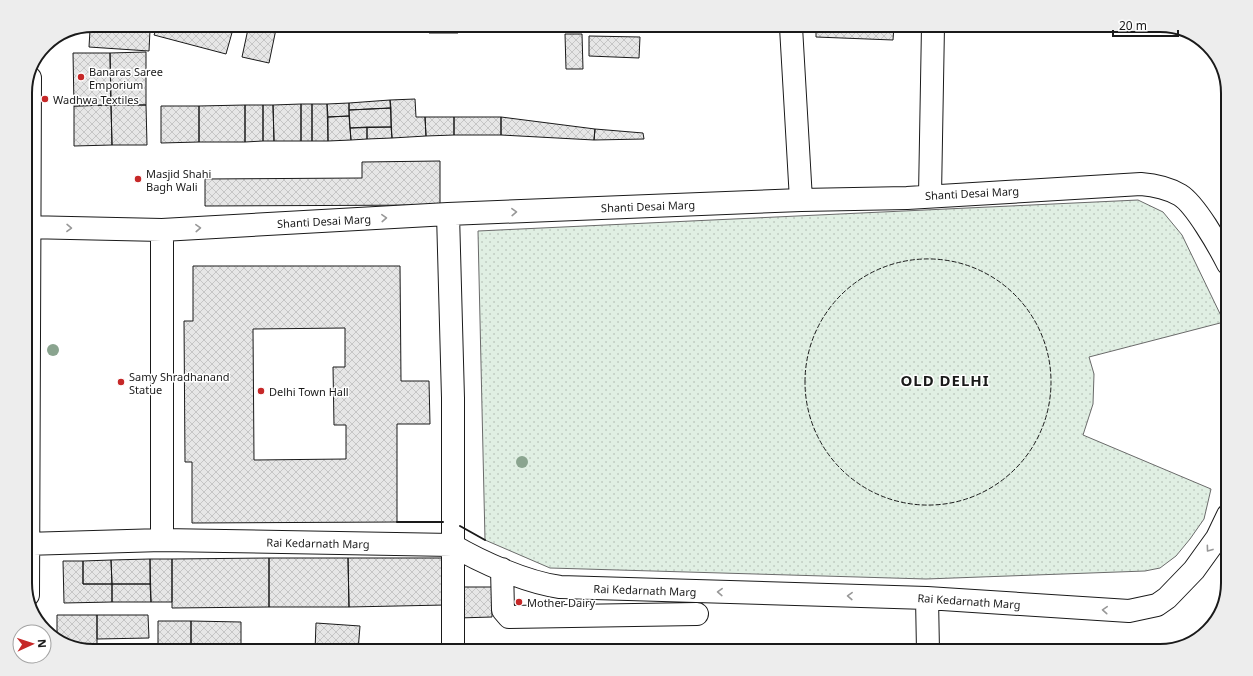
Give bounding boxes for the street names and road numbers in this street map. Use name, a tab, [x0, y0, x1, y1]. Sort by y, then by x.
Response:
street label: Shanti Desai Marg	[925, 183, 1019, 203]
street label: Shanti Desai Marg	[601, 197, 695, 215]
street label: Shanti Desai Marg	[277, 211, 371, 231]
street label: Rai Kedarnath Marg	[266, 535, 370, 551]
street label: Rai Kedarnath Marg	[593, 581, 697, 599]
street label: Rai Kedarnath Marg	[917, 590, 1021, 612]

